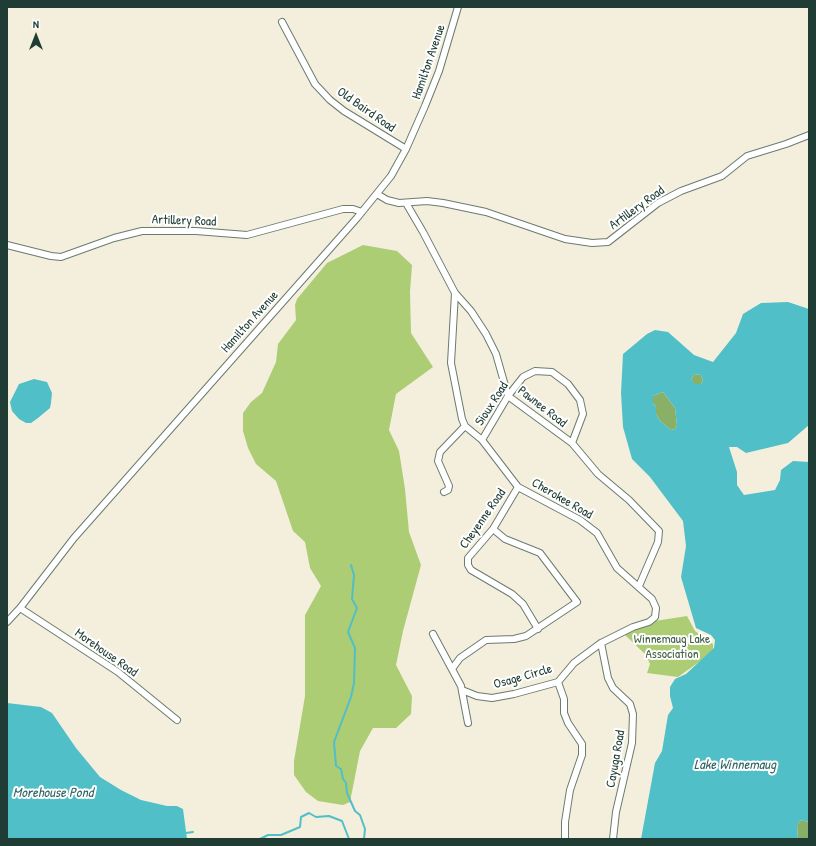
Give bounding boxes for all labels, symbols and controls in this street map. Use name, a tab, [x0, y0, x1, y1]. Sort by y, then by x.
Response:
north arrow	[16, 16, 56, 56]
text: N	[33, 17, 39, 31]
street label: Hamilton Avenue	[409, 23, 449, 101]
street label: Old Baird Road	[334, 84, 398, 136]
street label: Artillery Road	[606, 183, 668, 233]
street label: Artillery Road	[152, 212, 216, 230]
street label: Hamilton Avenue	[218, 288, 282, 356]
street label: Sioux Road	[472, 379, 512, 429]
street label: Pawnee Road	[514, 383, 570, 431]
street label: Cherokee Road	[529, 475, 595, 523]
street label: Cheyenne Road	[457, 486, 509, 552]
street label: Morehouse Road	[71, 626, 141, 680]
park label: Winnemaug Lake Association	[634, 632, 710, 663]
street label: Osage Circle	[492, 661, 554, 693]
street label: Cayuga Road	[603, 729, 629, 789]
water label: Lake Winnemaug	[694, 757, 776, 773]
water label: Morehouse Pond	[13, 785, 93, 801]

